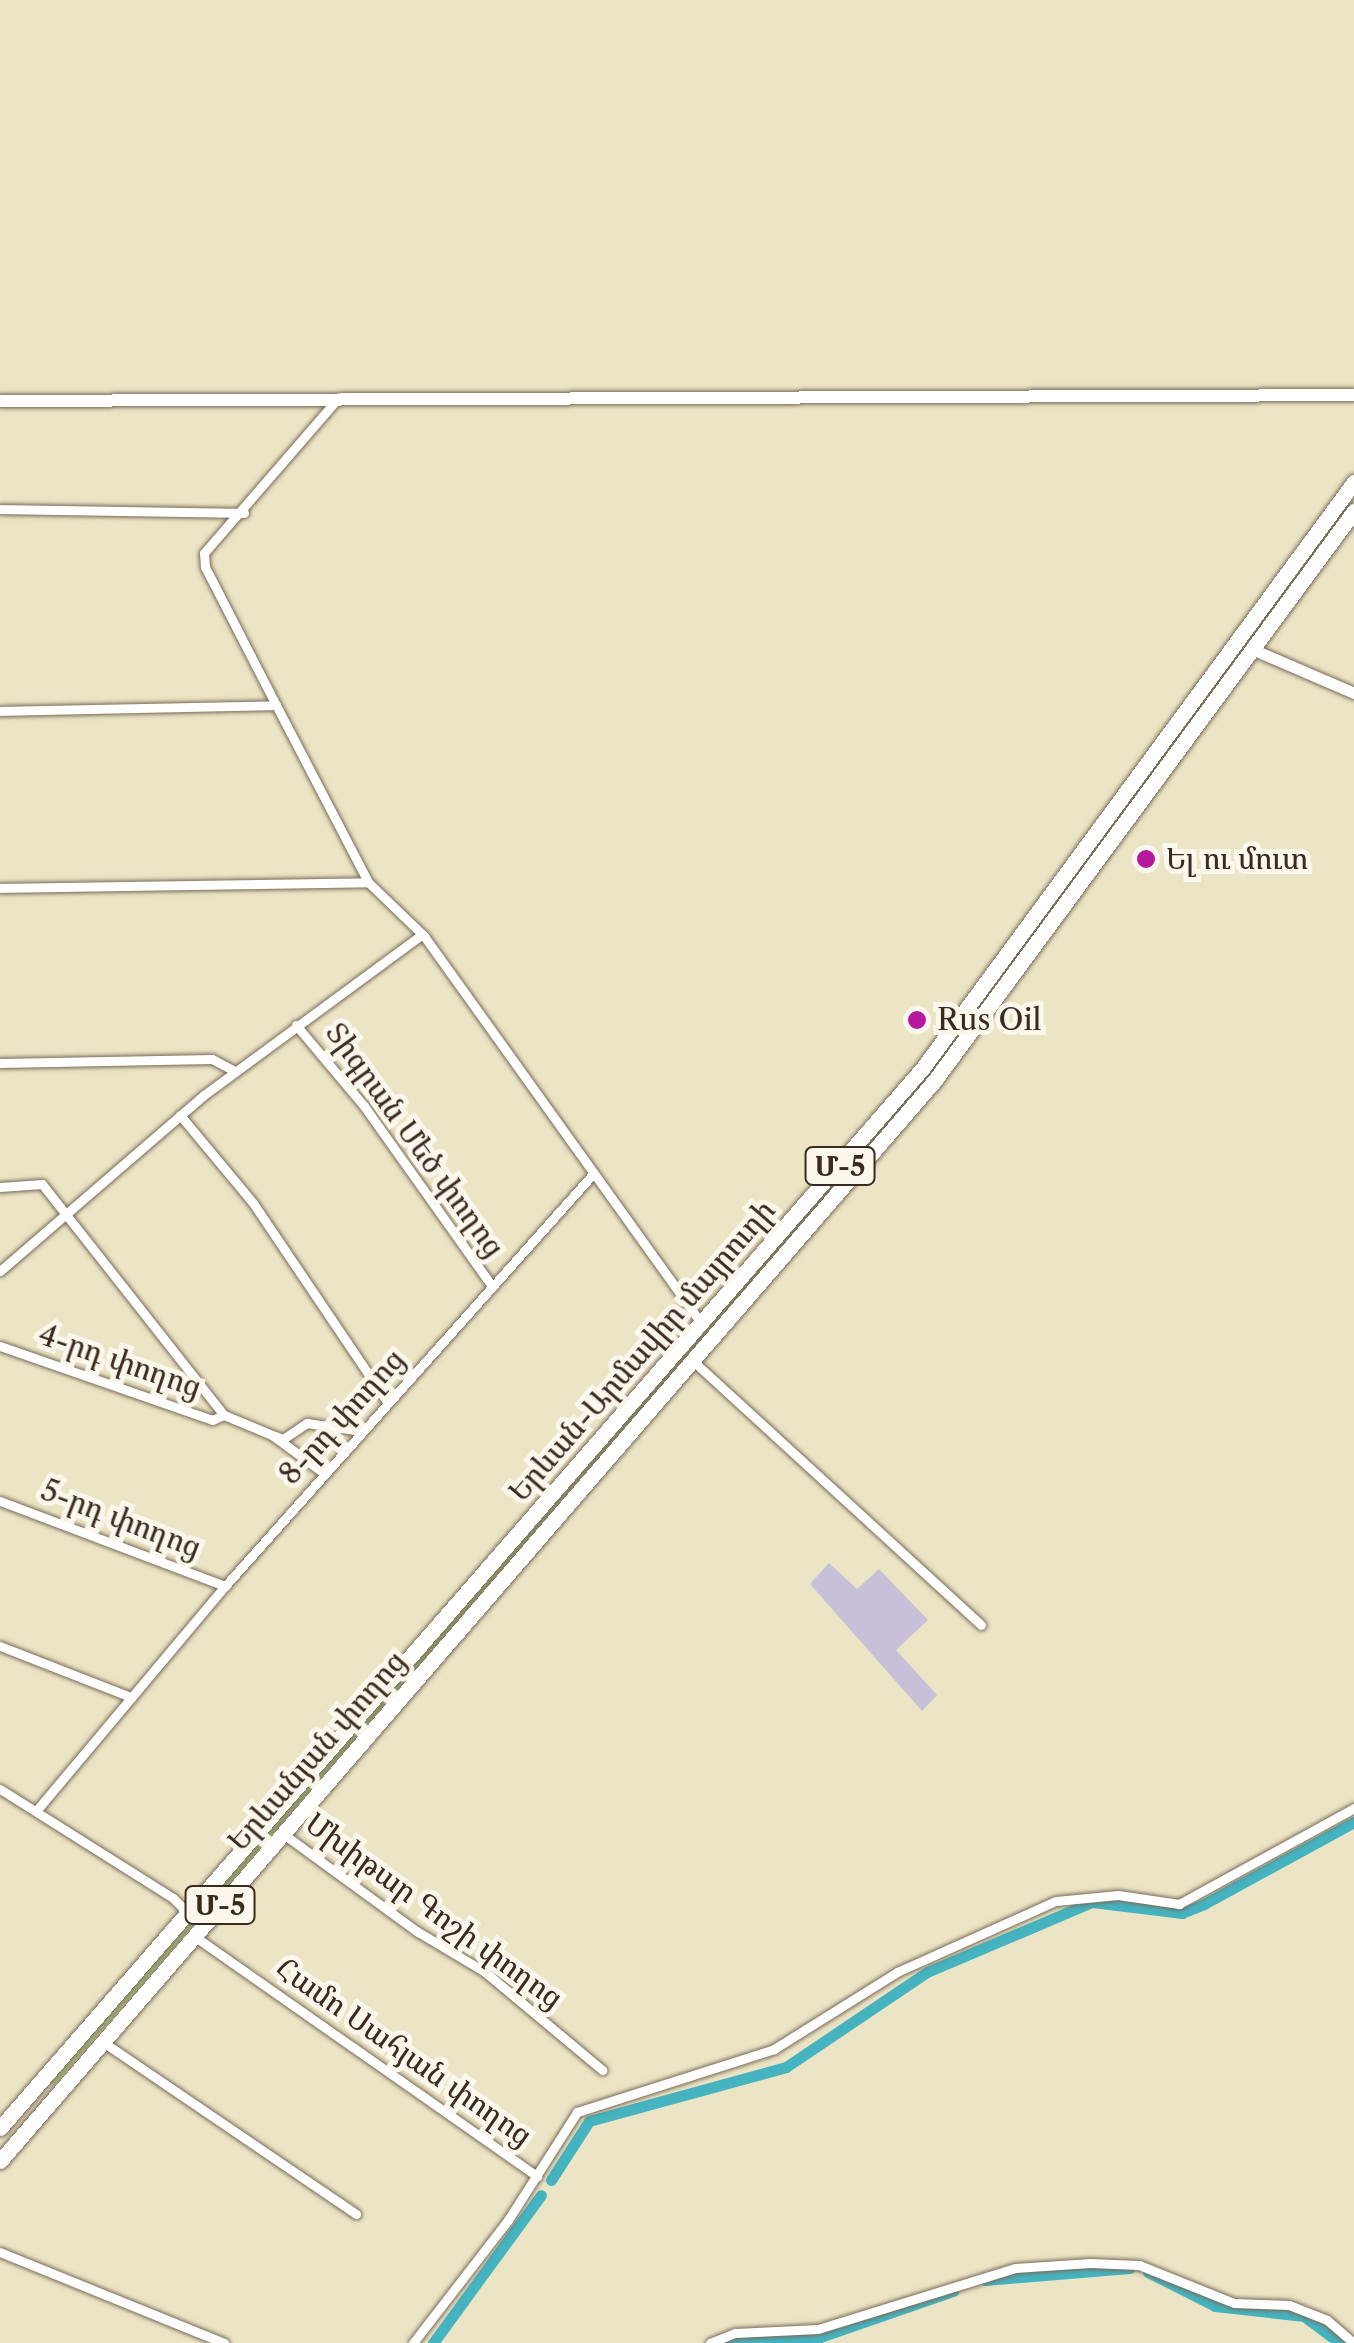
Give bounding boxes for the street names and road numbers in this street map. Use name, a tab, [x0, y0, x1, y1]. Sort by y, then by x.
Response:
street label: Տիգրան Մեծ փողոց	[318, 1016, 512, 1264]
road number: Մ-5	[802, 1143, 878, 1189]
street label: Երևան-Արմավիր մայրուղի	[501, 1193, 783, 1509]
street label: 4-րդ փողոց	[34, 1316, 206, 1406]
street label: 8-րդ փողոց	[272, 1342, 412, 1492]
street label: 5-րդ փողոց	[36, 1472, 206, 1566]
street label: Երևանյան փողոց	[220, 1644, 414, 1858]
street label: Մխիթար Գոշի փողոց	[298, 1806, 570, 2016]
road number: Մ-5	[182, 1882, 258, 1928]
street label: Համո Սահյան փողոց	[269, 1950, 539, 2154]

